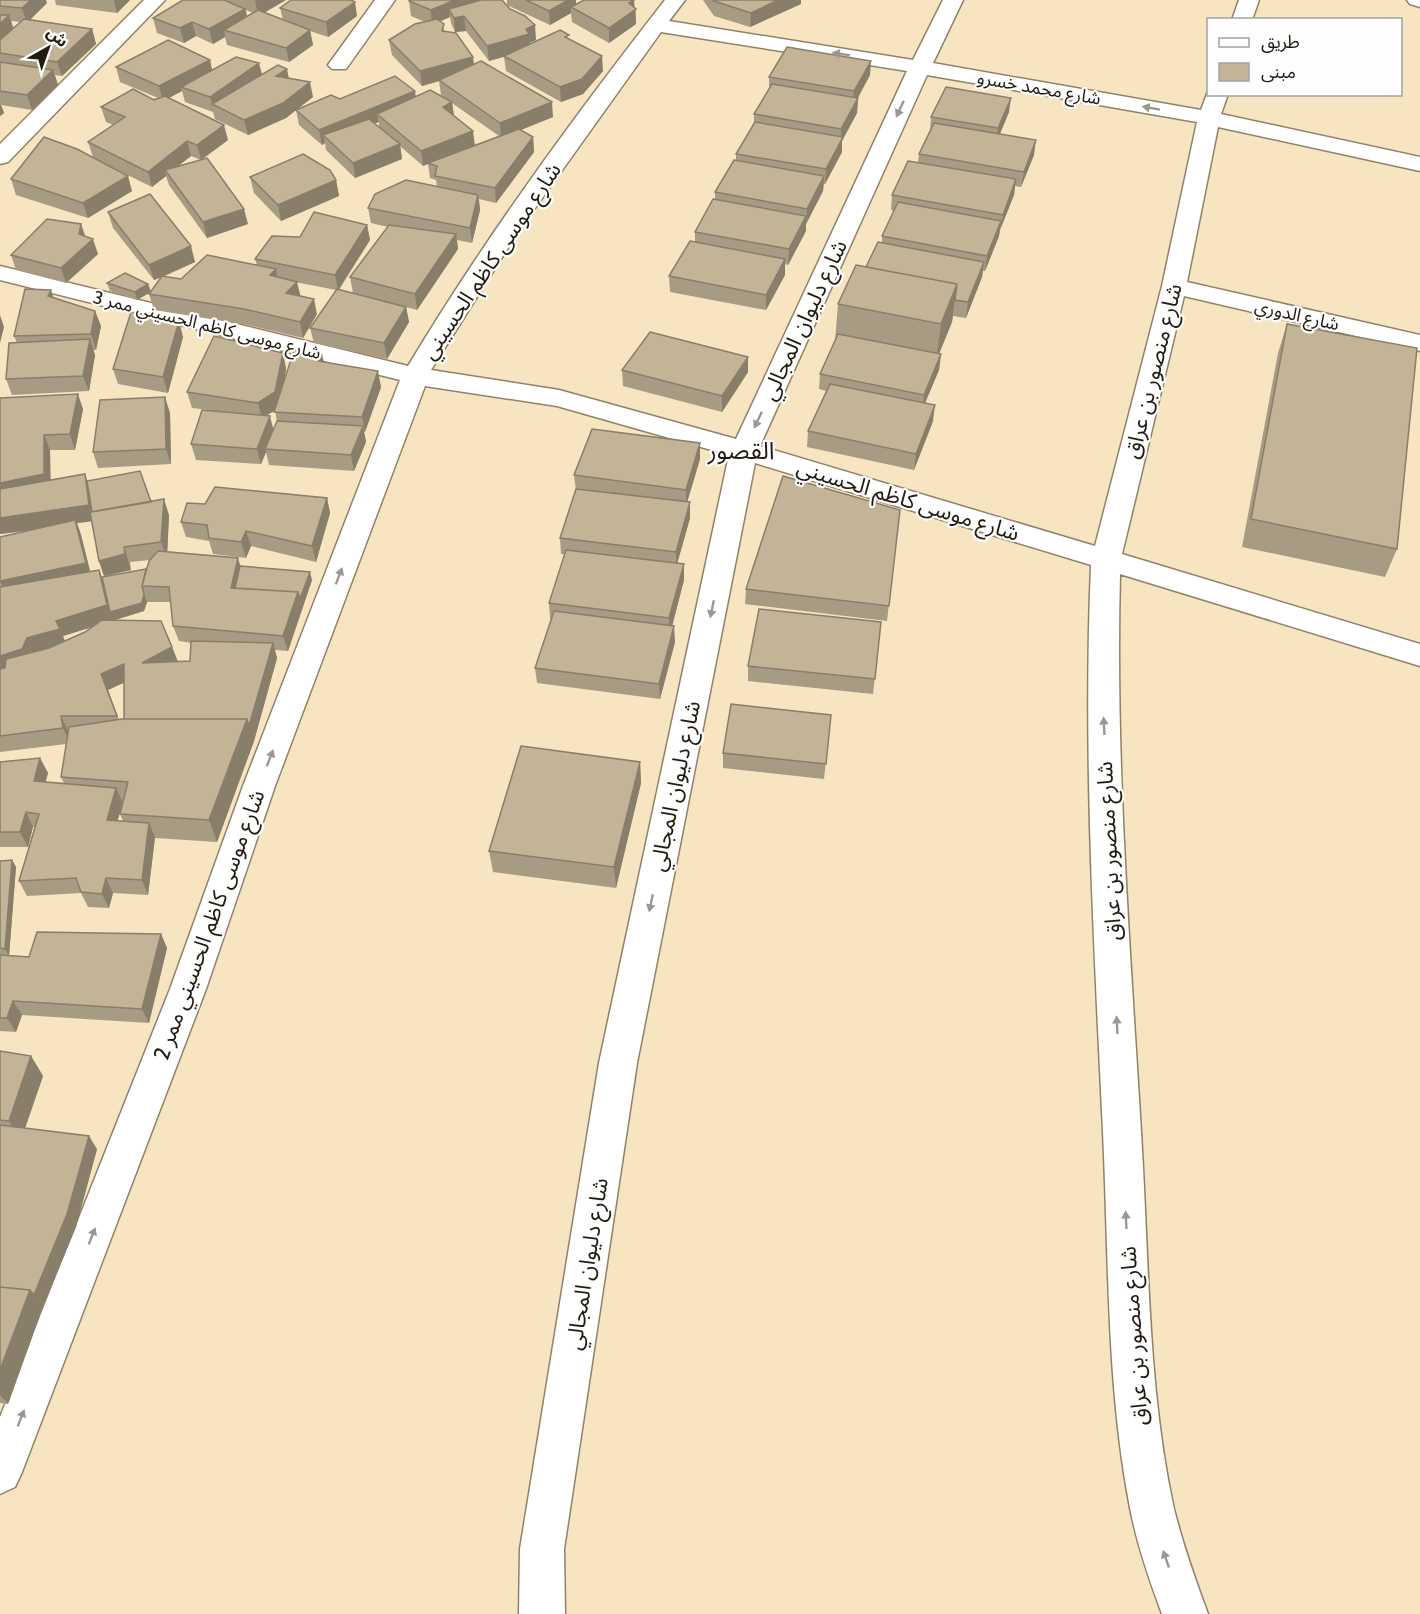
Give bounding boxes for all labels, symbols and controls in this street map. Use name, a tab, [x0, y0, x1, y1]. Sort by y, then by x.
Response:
north arrow	[18, 18, 78, 78]
legend	[1207, 18, 1402, 96]
text: ش	[43, 23, 72, 51]
text: طريق	[1261, 31, 1300, 53]
one-way arrow	[832, 50, 851, 59]
text: مبنى	[1261, 61, 1296, 83]
street label: شارع محمد خسرو	[975, 66, 1103, 113]
one-way arrow	[896, 101, 905, 118]
one-way arrow	[1142, 103, 1161, 112]
street label: شارع موسى كاظم الحسيني	[415, 158, 569, 366]
street label: شارع دليوان المجالي	[755, 235, 856, 406]
street label: شارع منصور بن عراق	[1118, 281, 1191, 462]
street label: شارع موسى كاظم الحسيني ممر 3	[90, 286, 323, 367]
street label: شارع الدوري	[1252, 295, 1341, 338]
one-way arrow	[753, 412, 762, 429]
district label: القصور	[707, 436, 774, 465]
street label: شارع موسى كاظم الحسيني	[792, 453, 1023, 550]
one-way arrow	[335, 567, 344, 585]
one-way arrow	[706, 600, 716, 618]
street label: شارع دليوان المجالي	[644, 698, 709, 874]
one-way arrow	[1099, 716, 1108, 735]
one-way arrow	[265, 749, 275, 767]
street label: شارع منصور بن عراق	[1091, 760, 1130, 941]
street label: شارع موسى كاظم الحسيني ممر 2	[147, 786, 273, 1065]
one-way arrow	[646, 893, 655, 912]
one-way arrow	[1113, 1016, 1122, 1035]
street label: شارع دليوان المجالي	[560, 1176, 617, 1352]
one-way arrow	[1122, 1210, 1131, 1229]
one-way arrow	[88, 1227, 97, 1245]
street label: شارع منصور بن عراق	[1114, 1245, 1157, 1427]
one-way arrow	[17, 1409, 26, 1427]
one-way arrow	[1160, 1550, 1170, 1568]

